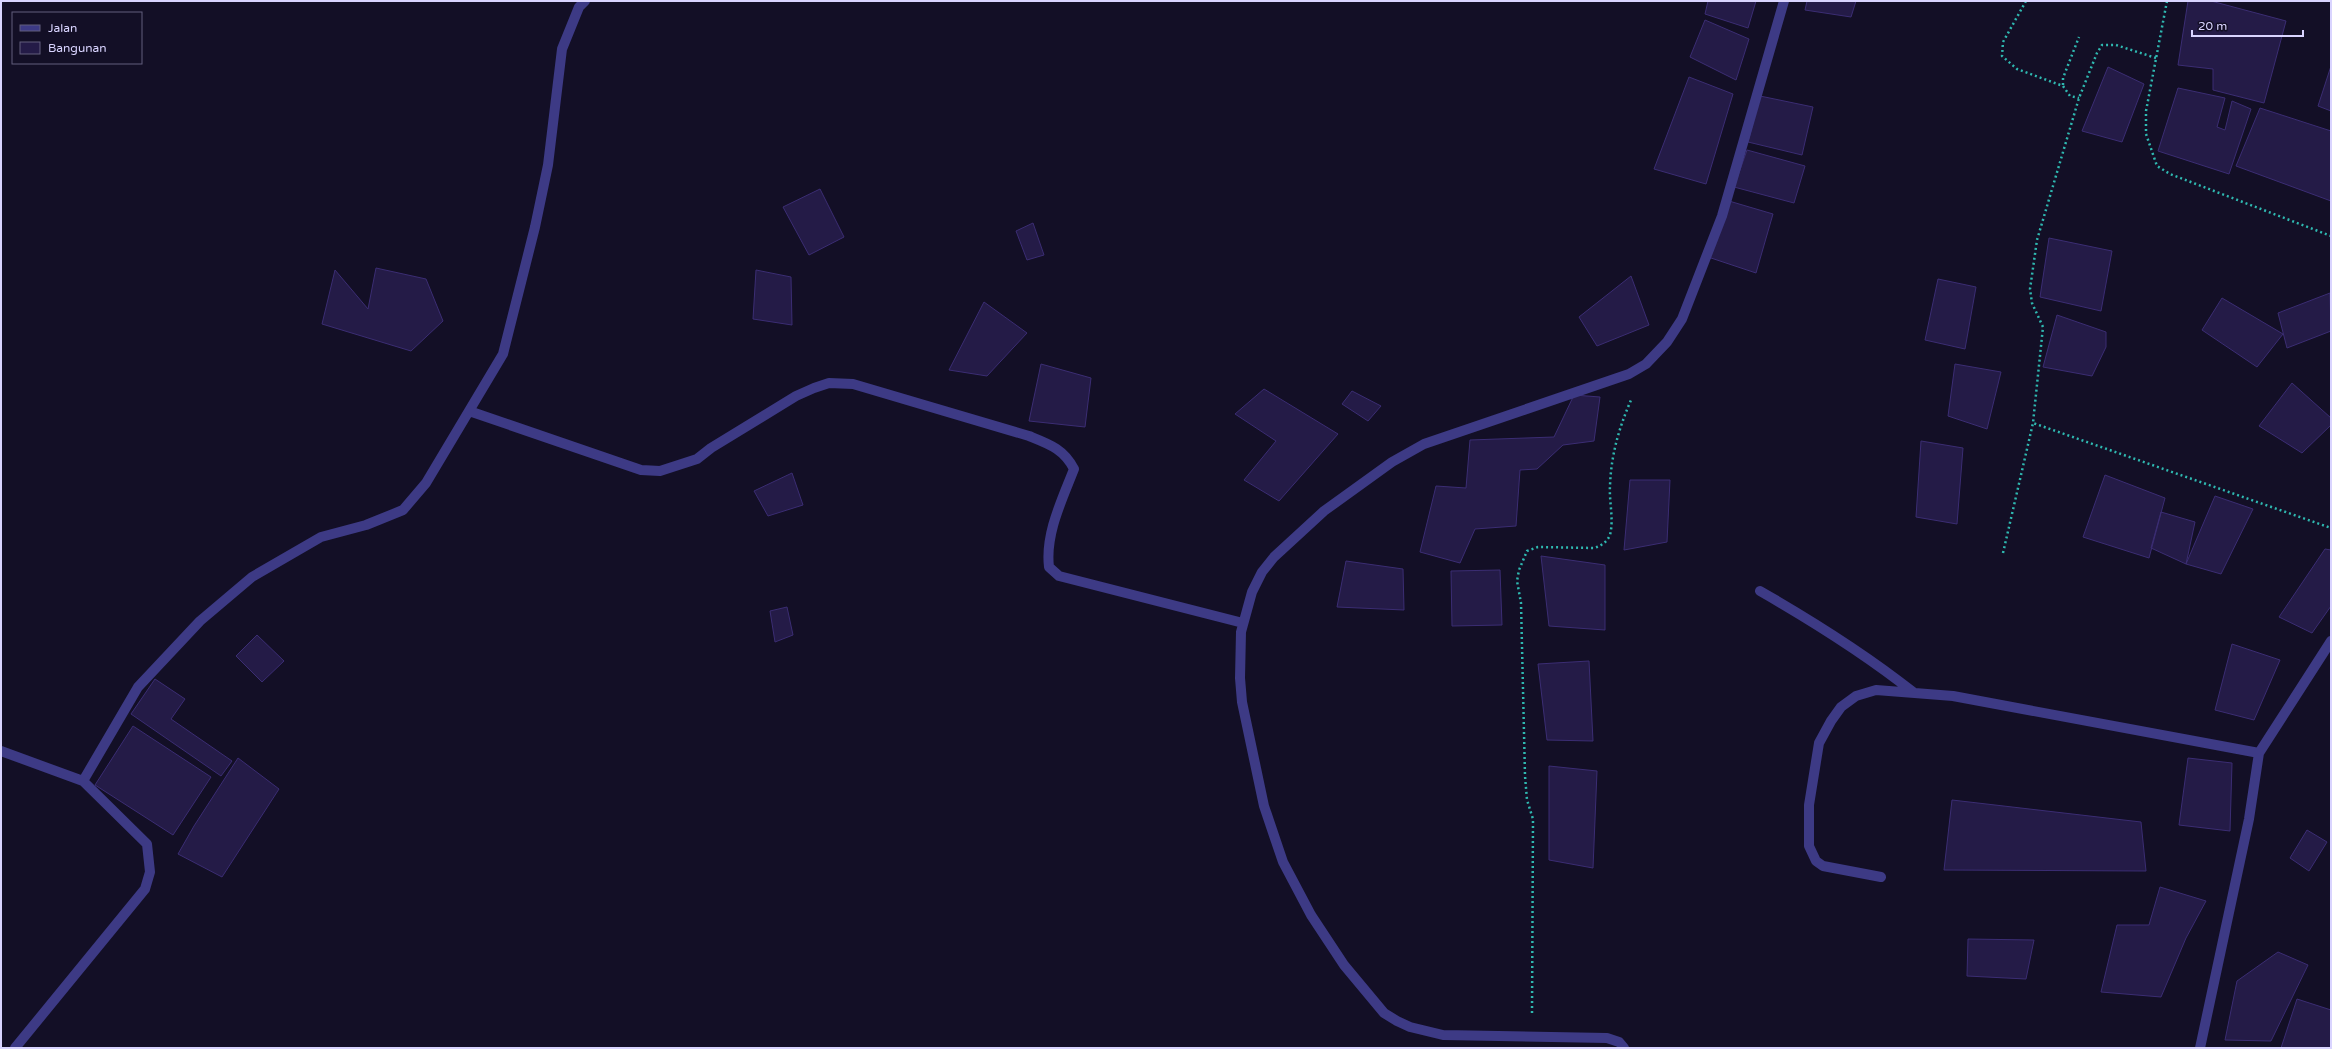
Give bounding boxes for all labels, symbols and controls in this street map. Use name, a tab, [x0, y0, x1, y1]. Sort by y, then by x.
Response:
legend	[12, 12, 142, 64]
scale bar	[2192, 12, 2303, 38]
text: 20 m	[2198, 19, 2227, 33]
text: Jalan	[48, 21, 77, 35]
text: Bangunan	[48, 41, 107, 55]

